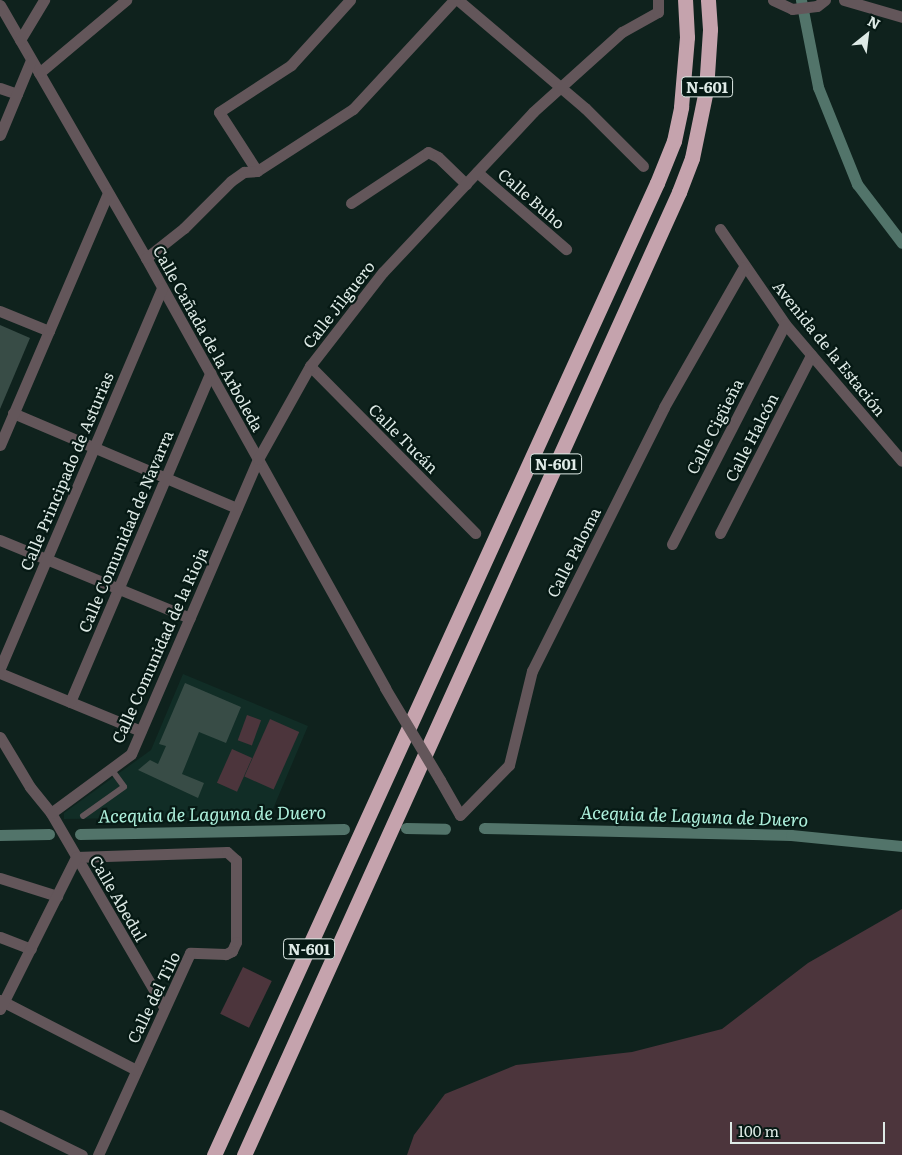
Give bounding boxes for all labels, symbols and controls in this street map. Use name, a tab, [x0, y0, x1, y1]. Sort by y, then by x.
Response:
north arrow	[842, 10, 892, 60]
text: N	[864, 10, 884, 33]
road number: N-601	[681, 74, 733, 100]
street label: Calle Buho	[495, 164, 569, 232]
street label: Calle Cañada de la Arboleda	[150, 242, 268, 434]
street label: Calle Jilguero	[298, 257, 378, 351]
street label: Avenida de la Estación	[769, 276, 891, 420]
street label: Calle Principado de Asturias	[15, 369, 117, 573]
street label: Calle Cigüeña	[682, 375, 746, 477]
street label: Calle Halcón	[721, 390, 781, 484]
street label: Calle Tucán	[365, 399, 443, 477]
street label: Calle Comunidad de Navarra	[74, 427, 176, 635]
road number: N-601	[530, 452, 582, 476]
street label: Calle Paloma	[542, 504, 604, 600]
street label: Calle Comunidad de la Rioja	[107, 544, 211, 746]
water label: Acequia de Laguna de Duero	[98, 801, 326, 827]
water label: Acequia de Laguna de Duero	[580, 801, 808, 831]
street label: Calle Abedul	[87, 852, 151, 944]
road number: N-601	[283, 936, 335, 962]
street label: Calle del Tilo	[123, 948, 183, 1046]
scale bar	[732, 1112, 887, 1144]
text: 100 m	[738, 1119, 779, 1142]

